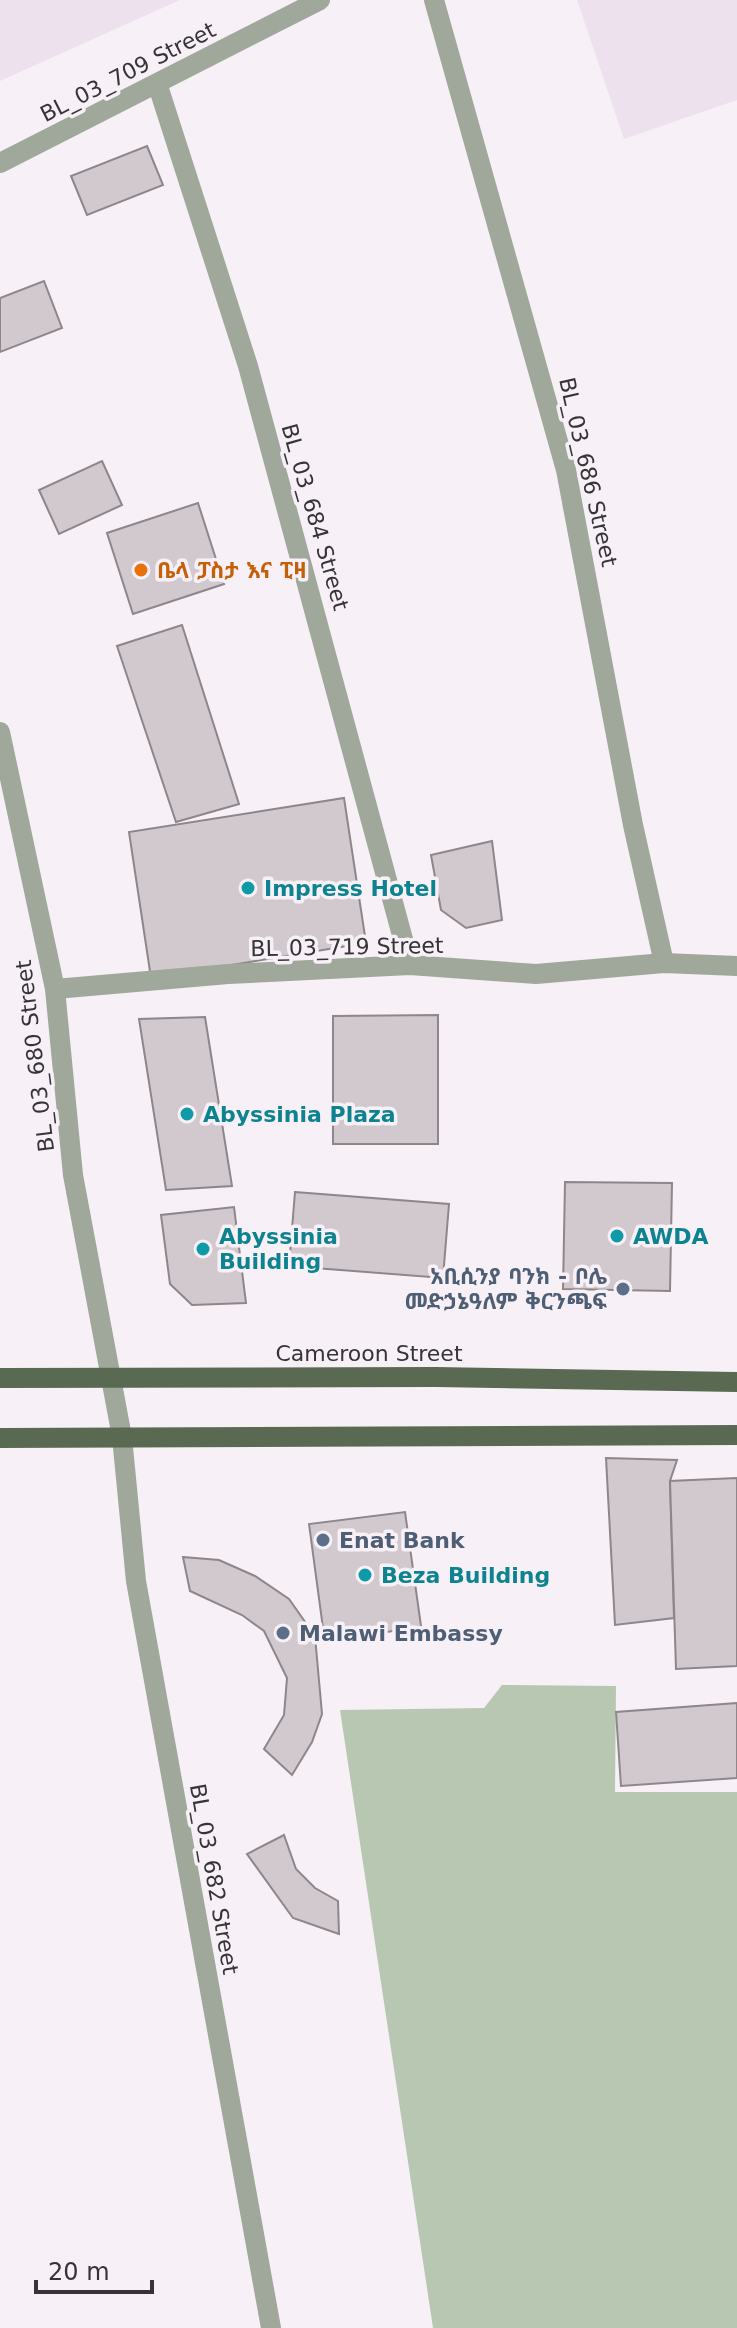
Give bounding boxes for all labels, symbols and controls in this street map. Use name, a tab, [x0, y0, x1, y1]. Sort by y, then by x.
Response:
street label: BL_03_709 Street	[36, 17, 221, 128]
street label: BL_03_686 Street	[553, 375, 622, 570]
street label: BL_03_684 Street	[275, 421, 354, 614]
place label: ቤላ ፓስታ እና ፒዛ	[157, 558, 307, 583]
marker: ቤላ ፓስታ እና ፒዛ	[132, 561, 150, 579]
place label: Impress Hotel	[264, 876, 437, 901]
marker: Impress Hotel	[239, 879, 257, 897]
street label: BL_03_719 Street	[250, 933, 444, 962]
street label: BL_03_680 Street	[11, 958, 60, 1153]
place label: Abyssinia Plaza	[203, 1102, 396, 1127]
marker: Abyssinia Plaza	[178, 1105, 196, 1123]
place label: Abyssinia Building	[219, 1224, 338, 1274]
place label: AWDA	[633, 1224, 709, 1249]
marker: AWDA	[608, 1227, 626, 1245]
marker: Abyssinia Building	[194, 1240, 212, 1258]
place label: አቢሲንያ ባንክ - ቦሌ መድኃኔዓለም ቅርንጫፍ	[405, 1264, 607, 1314]
marker: አቢሲንያ ባንክ - ቦሌ መድኃኔዓለም ቅርንጫፍ	[614, 1280, 632, 1298]
street label: Cameroon Street	[275, 1341, 463, 1366]
place label: Enat Bank	[339, 1528, 466, 1553]
marker: Enat Bank	[314, 1531, 332, 1549]
place label: Beza Building	[381, 1563, 550, 1588]
marker: Beza Building	[356, 1566, 374, 1584]
place label: Malawi Embassy	[299, 1621, 503, 1646]
marker: Malawi Embassy	[274, 1624, 292, 1642]
street label: BL_03_682 Street	[184, 1782, 243, 1977]
scale bar	[36, 2244, 152, 2294]
text: 20 m	[48, 2258, 110, 2286]

